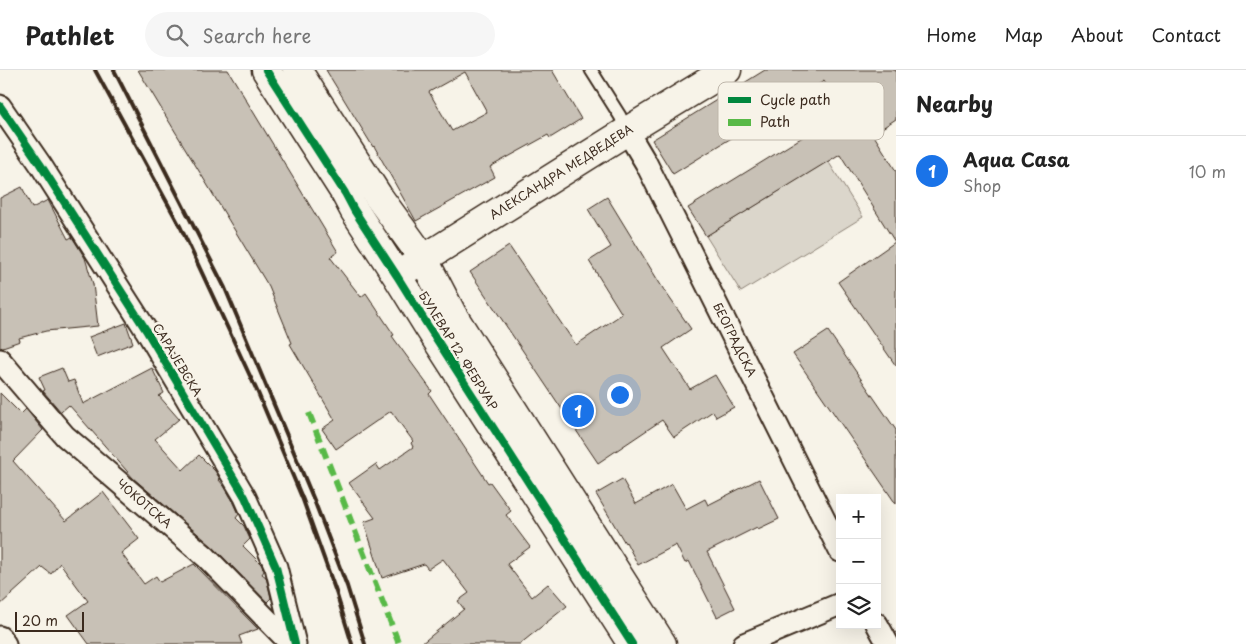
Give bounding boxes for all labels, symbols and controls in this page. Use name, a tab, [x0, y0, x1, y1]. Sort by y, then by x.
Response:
search box	[145, 12, 495, 57]
text: Pathlet	[25, 17, 115, 53]
icon: search	[163, 21, 191, 49]
text: Search here	[203, 21, 311, 49]
text: Home	[926, 21, 976, 48]
text: Map	[1004, 21, 1043, 48]
text: About	[1071, 21, 1123, 48]
text: Contact	[1151, 21, 1221, 48]
legend	[718, 82, 884, 140]
text: Nearby	[916, 87, 993, 119]
text: Cycle path	[760, 89, 831, 110]
text: Path	[760, 111, 790, 132]
street label: АЛЕКСАНДРА МЕДВЕДЕВА	[486, 119, 636, 223]
text: Aqua Casa	[963, 145, 1070, 173]
text: 1	[928, 159, 936, 183]
text: 10 m	[1189, 159, 1226, 183]
text: Shop	[963, 173, 1001, 197]
street label: БУЛЕВАР 12. ФЕБРУАР	[415, 288, 503, 414]
street label: БЕОГРАДСКА	[709, 299, 761, 380]
street label: САРАЈЕВСКА	[149, 319, 207, 400]
your location	[607, 382, 633, 408]
pin: 1	[562, 392, 594, 430]
street label: ЧОКОТСКА	[113, 474, 176, 532]
map controls	[836, 494, 881, 629]
button: +	[836, 494, 881, 539]
button: −	[836, 539, 881, 584]
button: layers	[836, 584, 881, 629]
scale bar	[15, 609, 84, 632]
text: 20 m	[22, 610, 58, 631]

